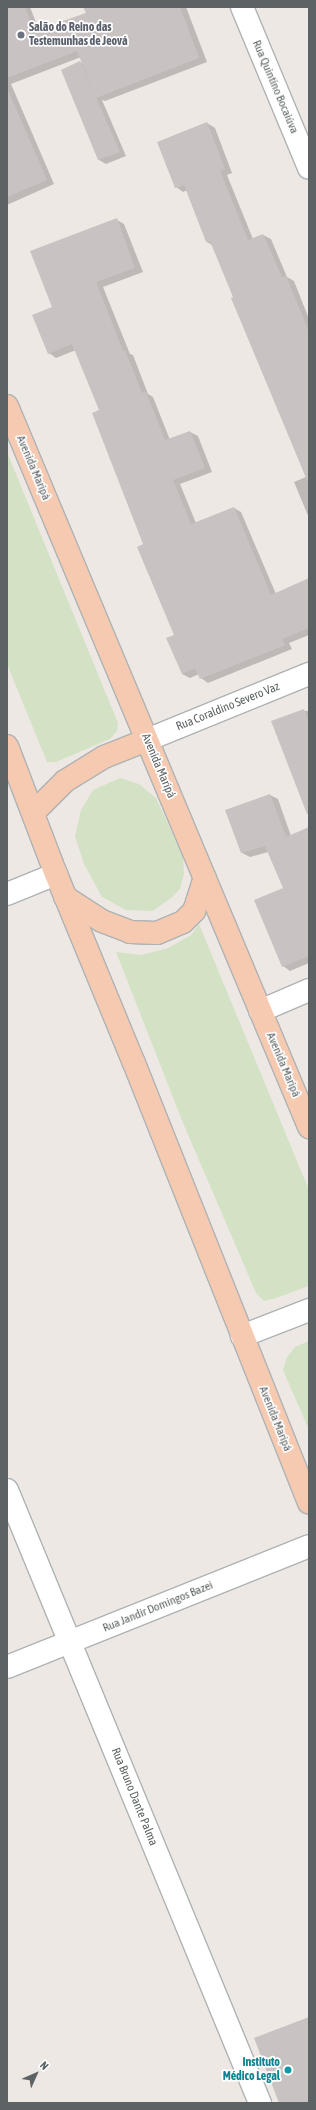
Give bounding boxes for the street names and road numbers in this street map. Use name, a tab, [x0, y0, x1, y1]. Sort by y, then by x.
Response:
street label: Rua Quintino Bocaiúva	[249, 38, 301, 136]
street label: Avenida Maripá	[13, 434, 53, 502]
street label: Rua Coraldino Severo Vaz	[174, 680, 282, 734]
street label: Avenida Maripá	[138, 732, 178, 800]
street label: Avenida Maripá	[263, 1031, 303, 1099]
street label: Avenida Maripá	[255, 1384, 295, 1454]
street label: Rua Jandir Domingos Bazei	[101, 1578, 215, 1636]
street label: Rua Bruno Dante Palma	[108, 1746, 160, 1848]

